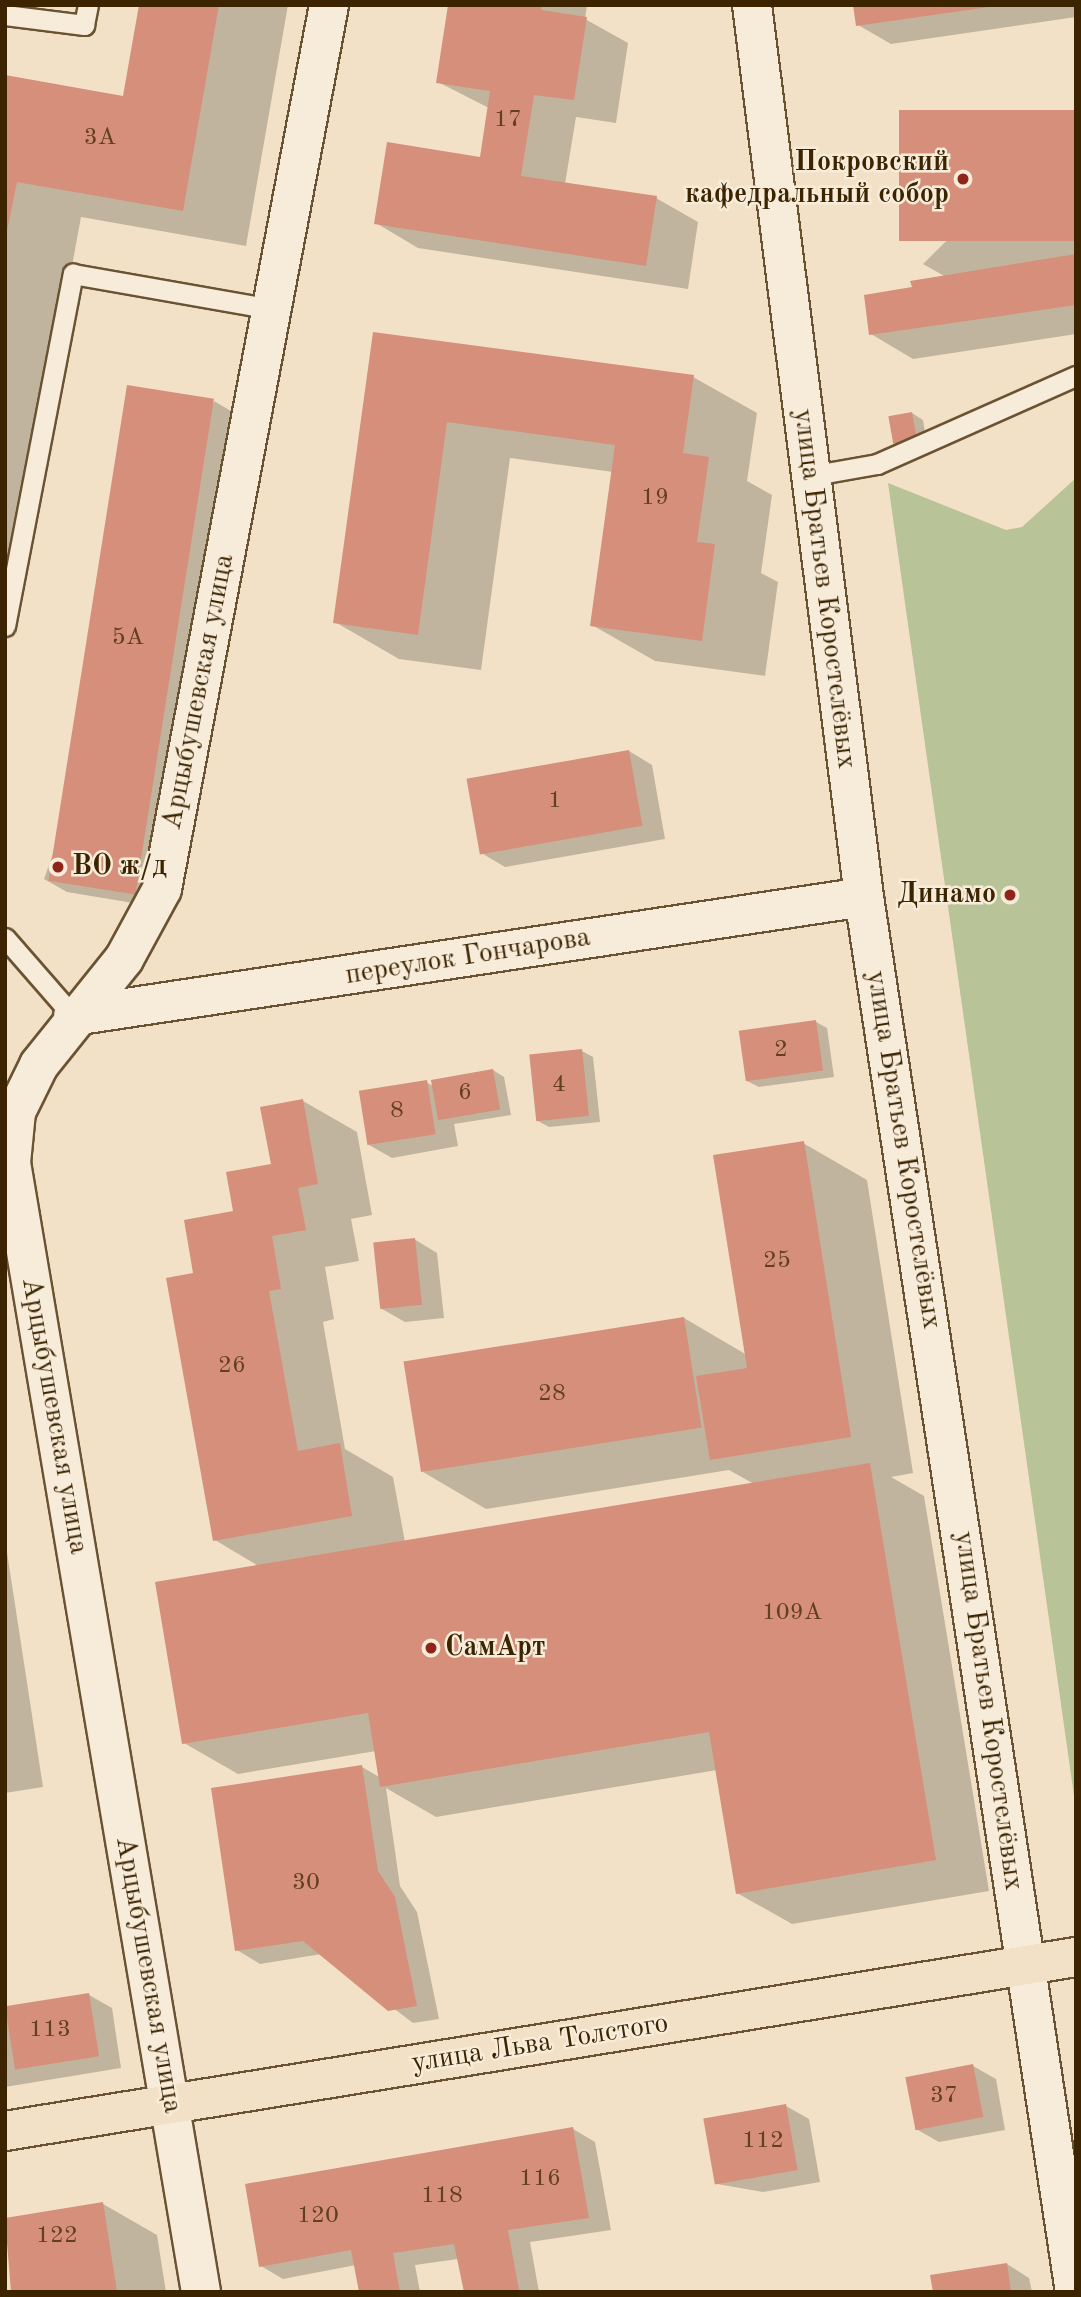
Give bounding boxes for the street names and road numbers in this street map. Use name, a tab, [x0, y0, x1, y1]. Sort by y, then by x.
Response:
street label: улица Братьев Коростелёвых	[785, 407, 863, 771]
street label: Арцыбушевская улица	[156, 551, 242, 833]
street label: переулок Гончарова	[343, 921, 593, 993]
street label: улица Братьев Коростелёвых	[858, 968, 948, 1332]
street label: Арцыбушевская улица	[13, 1275, 95, 1557]
street label: улица Братьев Коростелёвых	[946, 1529, 1030, 1893]
street label: Арцыбушевская улица	[107, 1834, 189, 2116]
street label: улица Льва Толстого	[409, 2007, 671, 2081]

